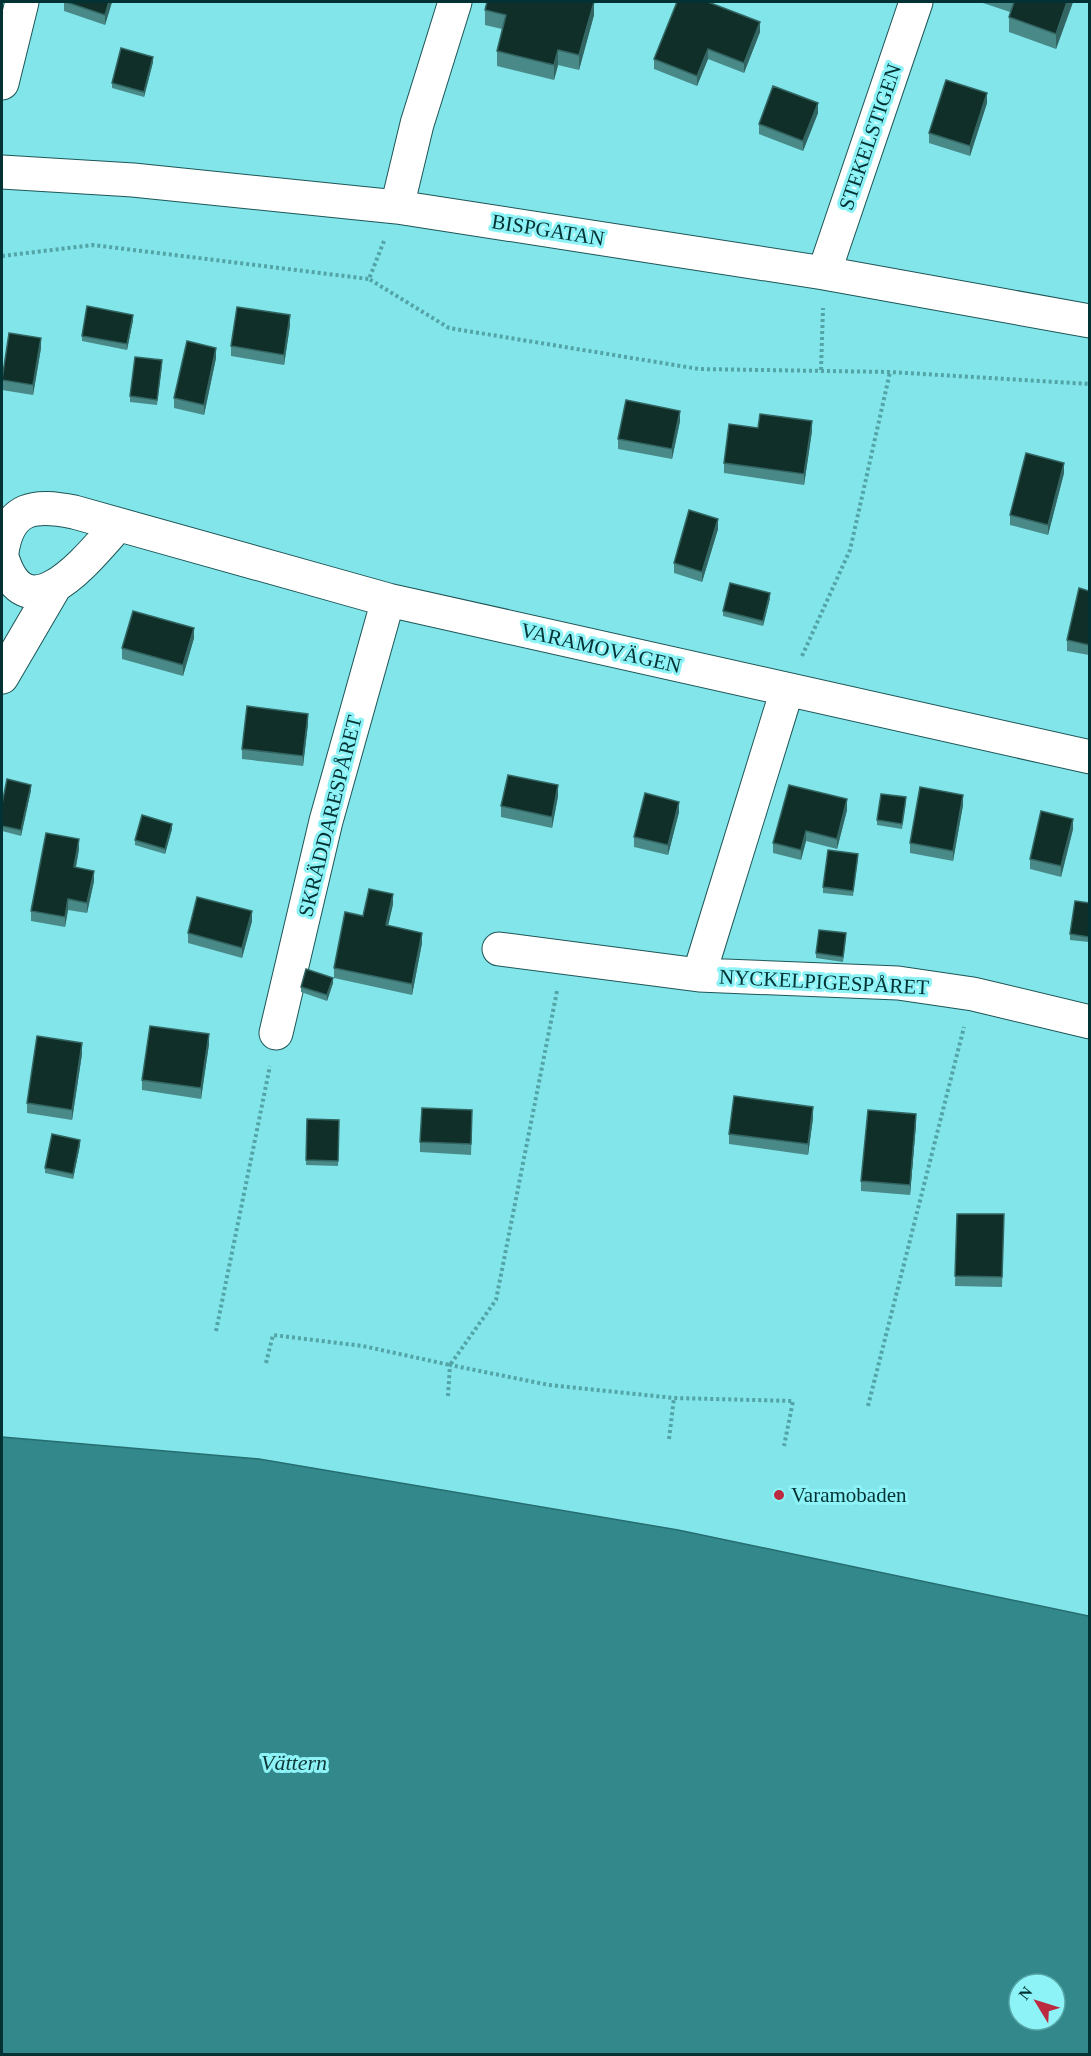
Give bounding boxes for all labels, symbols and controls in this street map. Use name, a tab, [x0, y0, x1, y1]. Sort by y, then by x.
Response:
street label: STEKELSTIGEN	[834, 61, 906, 213]
street label: BISPGATAN	[490, 209, 606, 251]
street label: VARAMOVÄGEN	[518, 618, 684, 678]
street label: SKRÄDDARESPÅRET	[293, 713, 367, 919]
street label: NYCKELPIGESPÅRET	[719, 965, 930, 999]
place label: Varamobaden	[791, 1483, 907, 1507]
marker: Varamobaden	[772, 1488, 786, 1502]
water label: Vättern	[261, 1750, 327, 1775]
north arrow	[1007, 1972, 1067, 2032]
text: N	[1015, 1983, 1036, 2003]

